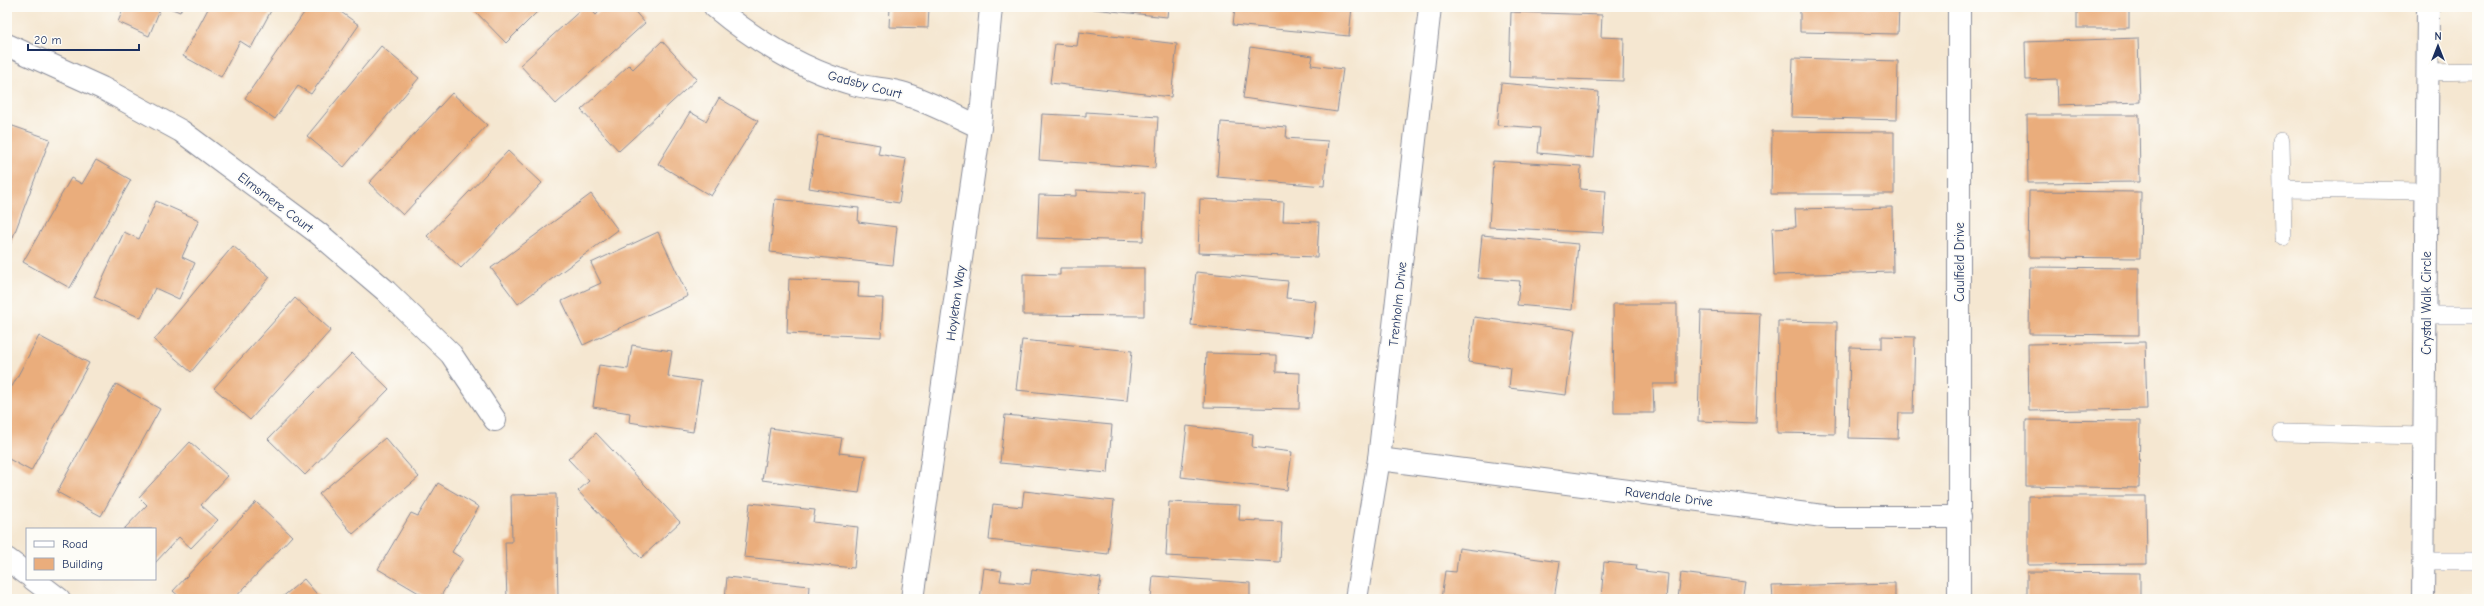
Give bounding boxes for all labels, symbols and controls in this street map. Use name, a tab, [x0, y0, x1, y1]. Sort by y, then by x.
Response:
scale bar	[28, 26, 139, 52]
north arrow	[2418, 26, 2458, 66]
text: N	[2434, 30, 2442, 43]
text: 20 m	[34, 33, 62, 47]
street label: Gadsby Court	[826, 67, 905, 102]
street label: Elmsmere Court	[235, 169, 317, 236]
street label: Caulfield Drive	[1952, 222, 1967, 302]
street label: Crystal Walk Circle	[2419, 251, 2434, 355]
street label: Trenholm Drive	[1386, 260, 1409, 347]
street label: Hoyleton Way	[943, 264, 968, 342]
street label: Ravendale Drive	[1624, 484, 1714, 509]
legend	[26, 528, 156, 580]
text: Road	[62, 537, 88, 551]
text: Building	[62, 557, 103, 571]

